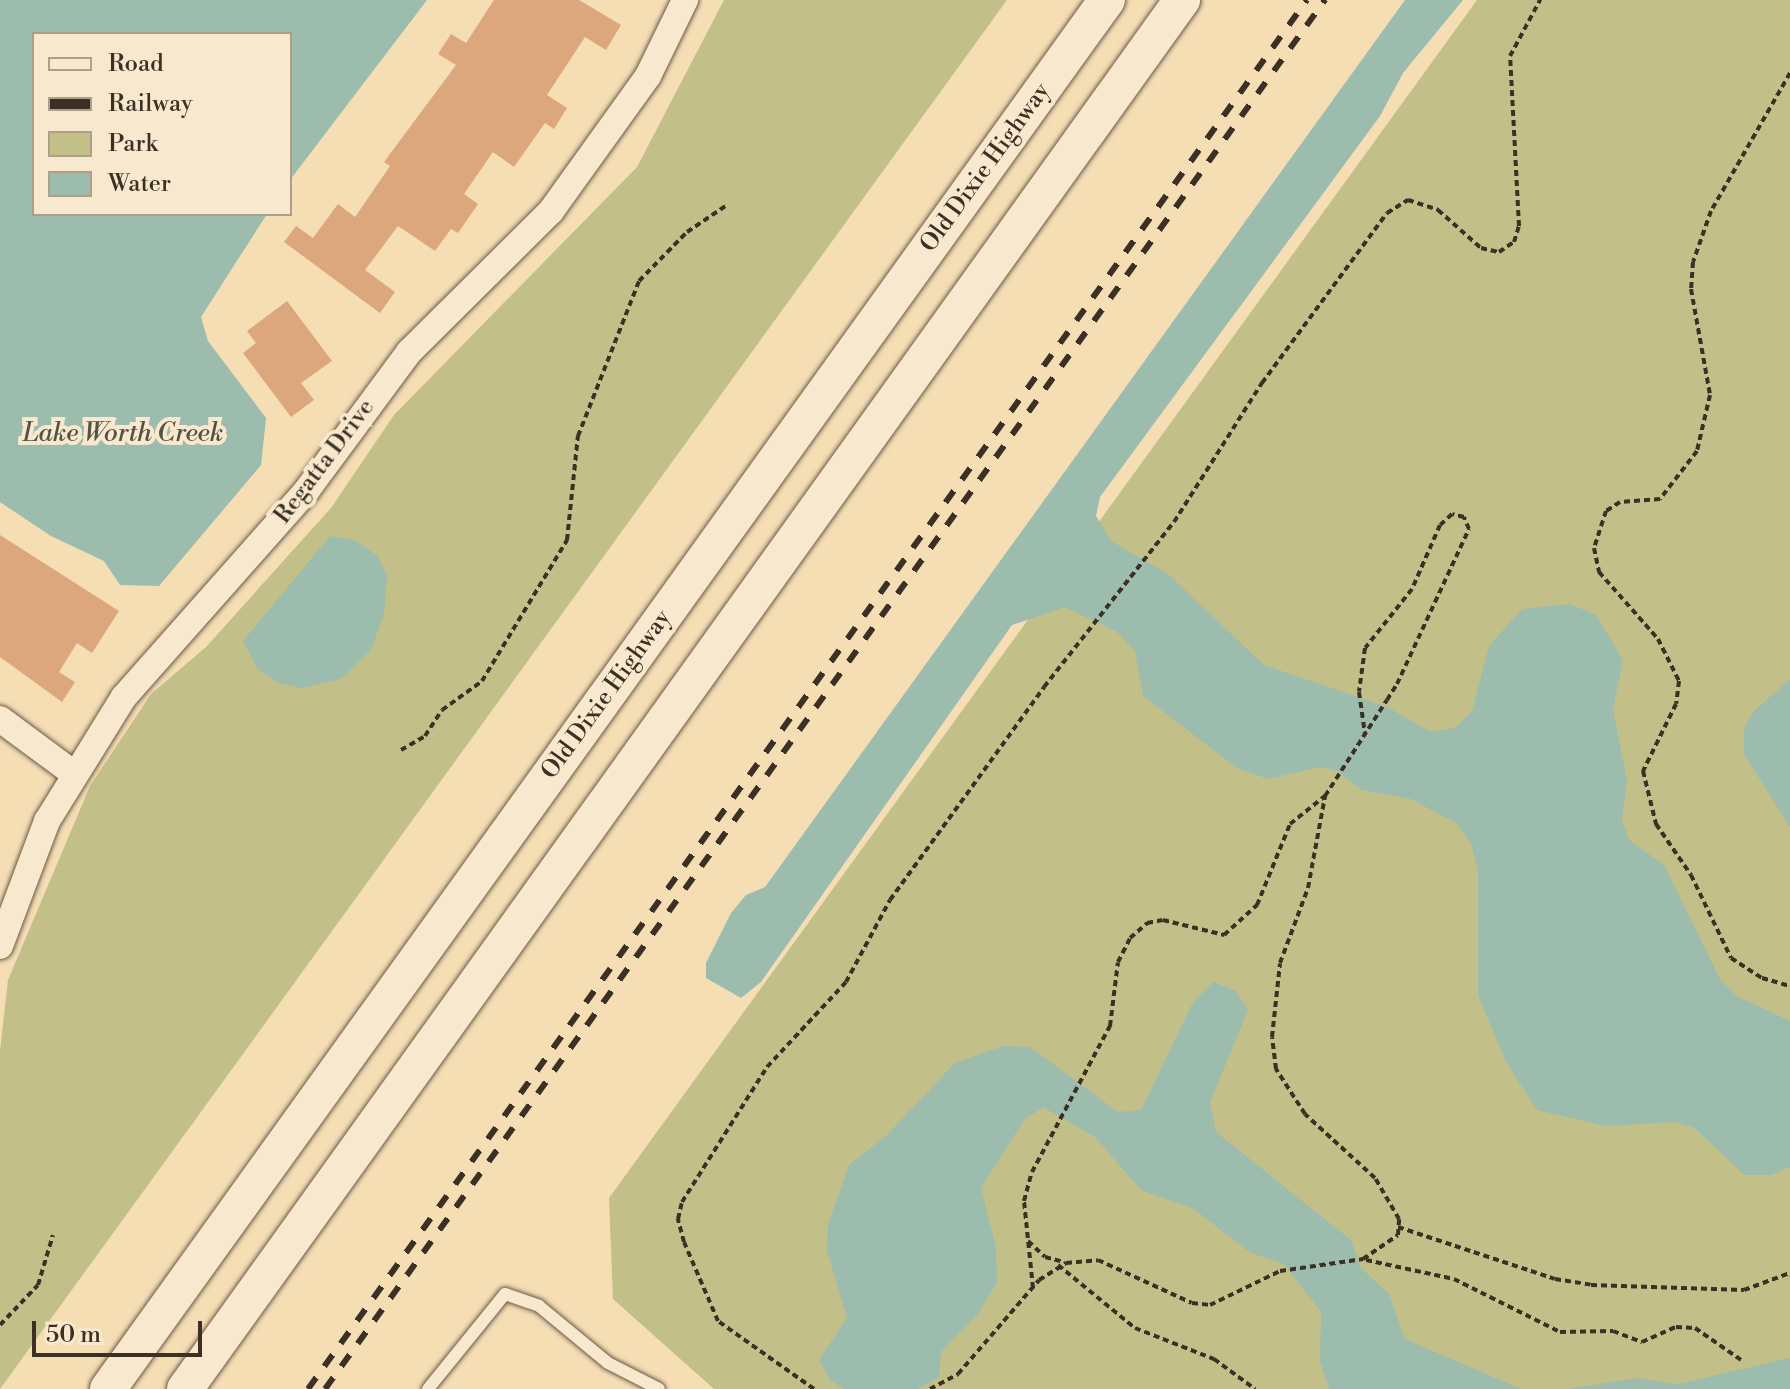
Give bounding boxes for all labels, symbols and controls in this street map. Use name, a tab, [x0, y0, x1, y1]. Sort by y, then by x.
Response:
legend	[32, 32, 292, 216]
text: Road	[108, 49, 164, 79]
street label: Old Dixie Highway	[915, 78, 1057, 258]
text: Railway	[108, 89, 193, 119]
text: Park	[108, 129, 158, 159]
text: Water	[108, 169, 171, 199]
street label: Regatta Drive	[269, 394, 381, 530]
water label: Lake Worth Creek	[23, 418, 223, 450]
street label: Old Dixie Highway	[536, 605, 678, 785]
scale bar	[36, 1305, 206, 1355]
text: 50 m	[46, 1320, 101, 1350]

